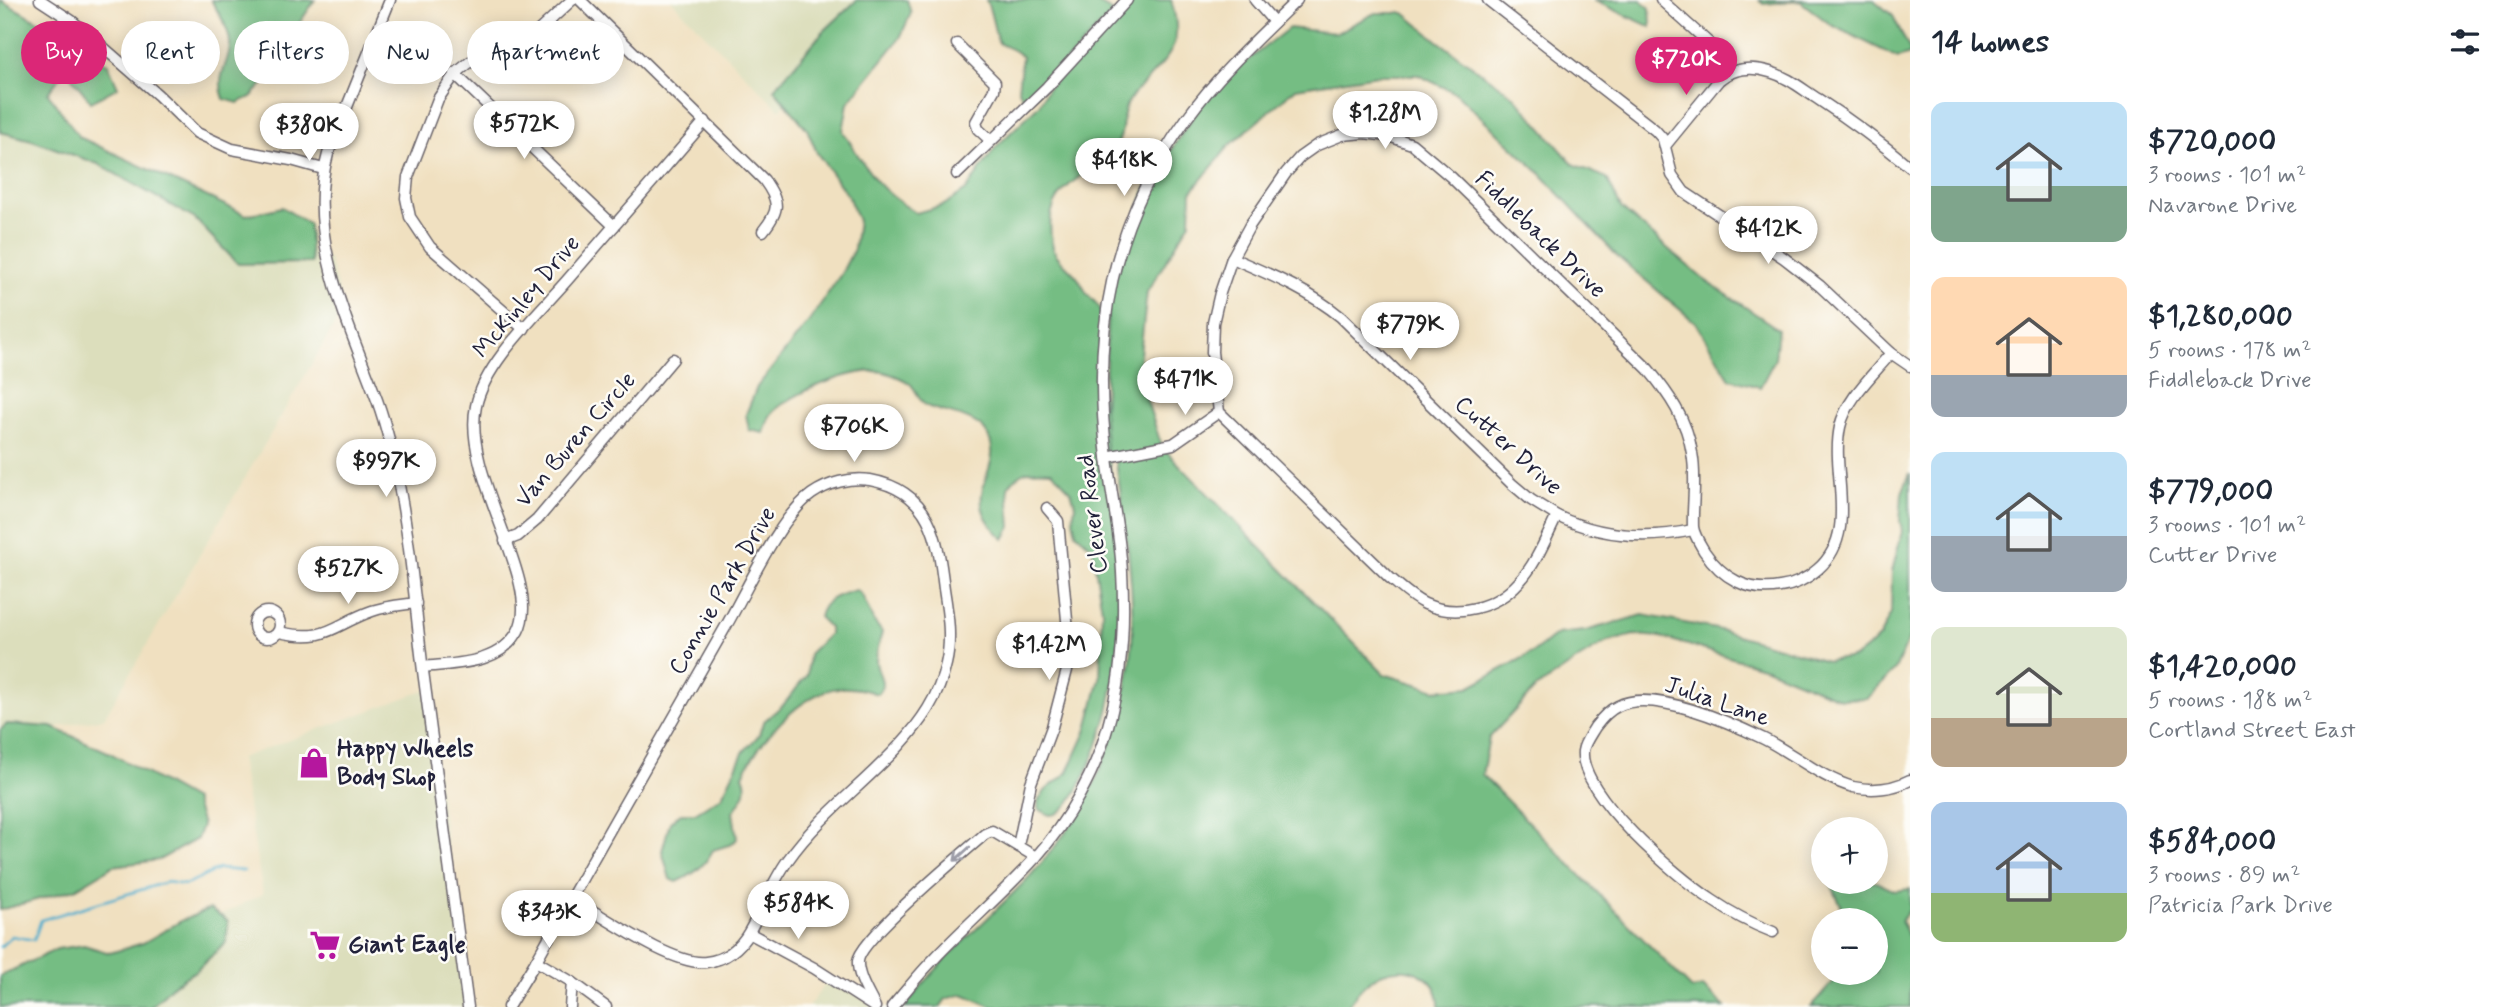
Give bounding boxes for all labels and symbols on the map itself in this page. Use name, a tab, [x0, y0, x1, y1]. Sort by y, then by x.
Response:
pin: $720K	[1637, 38, 1735, 97]
pin: $1.28M	[1328, 92, 1442, 151]
pin: $572K	[475, 102, 573, 161]
pin: $380K	[260, 104, 358, 163]
pin: $418K	[1075, 138, 1173, 198]
street label: Fiddleback Drive	[1468, 165, 1612, 305]
pin: $412K	[1719, 206, 1817, 266]
street label: McKinley Drive	[466, 229, 588, 365]
pin: $779K	[1361, 302, 1459, 362]
pin: $471K	[1136, 358, 1234, 417]
street label: Van Buren Circle	[509, 366, 643, 514]
street label: Cutter Drive	[1447, 389, 1569, 503]
pin: $706K	[805, 405, 903, 464]
pin: $997K	[337, 440, 435, 499]
street label: Clever Road	[1070, 453, 1116, 575]
street label: Connie Park Drive	[662, 501, 784, 681]
pin: $527K	[299, 546, 397, 606]
pin: $1.42M	[992, 622, 1106, 682]
street label: Julia Lane	[1661, 670, 1773, 734]
place label: Happy Wheels Body Shop	[337, 734, 474, 793]
shop icon: Happy Wheels Body Shop	[297, 746, 331, 780]
one-way arrow	[953, 846, 971, 862]
pin: $584K	[749, 881, 847, 941]
pin: $343K	[500, 890, 598, 950]
supermarket icon: Giant Eagle	[308, 928, 342, 962]
place label: Giant Eagle	[348, 930, 466, 962]

